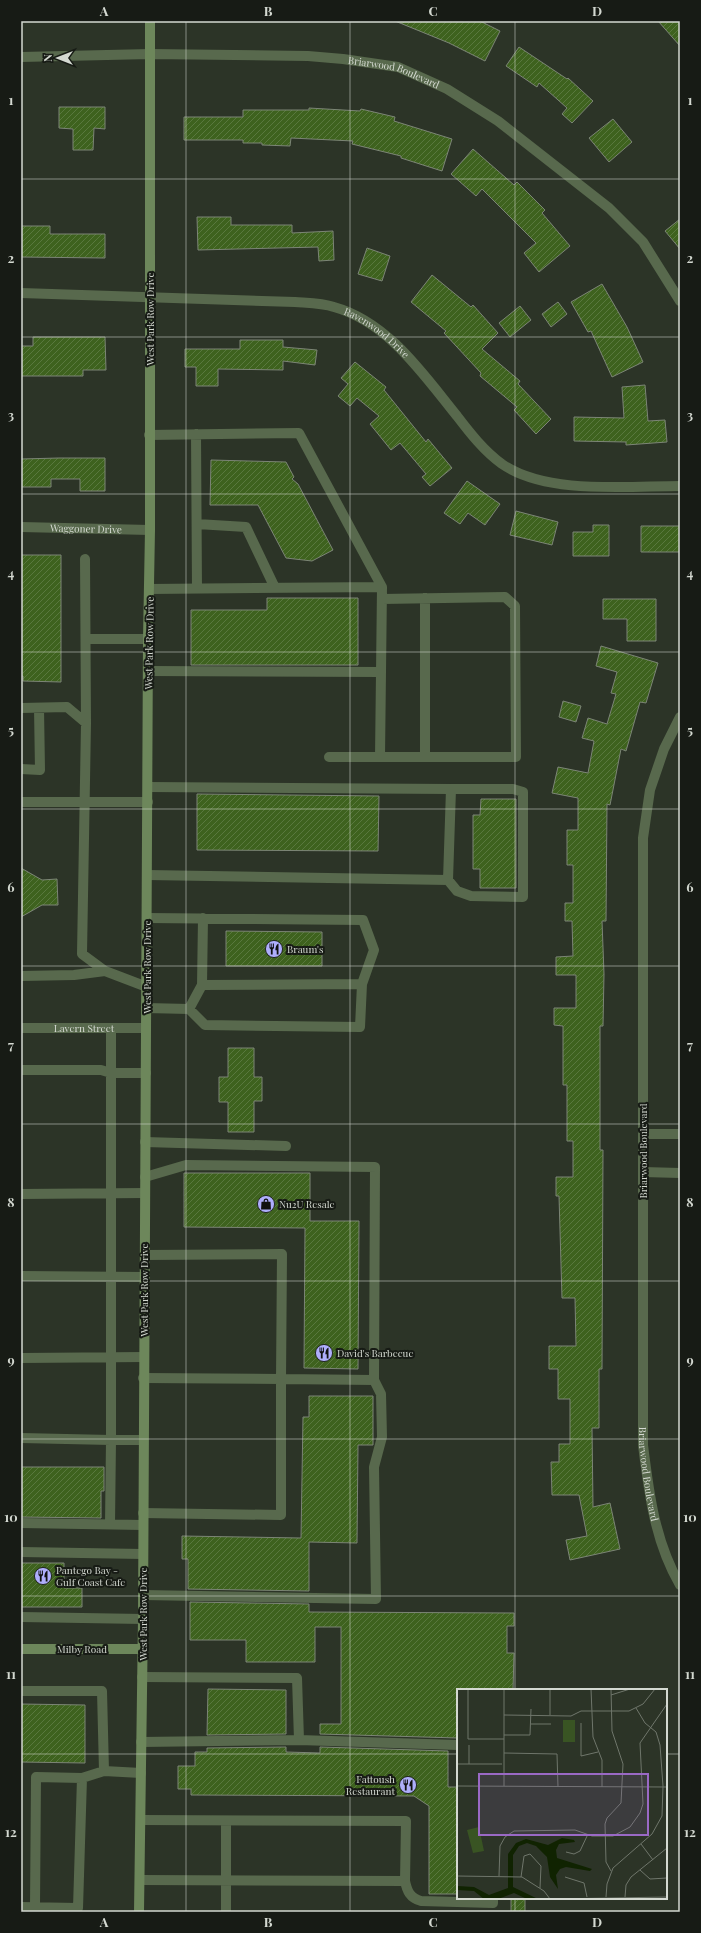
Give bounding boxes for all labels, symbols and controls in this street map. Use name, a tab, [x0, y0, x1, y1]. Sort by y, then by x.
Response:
text: A	[99, 2, 109, 19]
text: B	[264, 2, 273, 19]
text: C	[428, 2, 438, 19]
text: D	[592, 2, 602, 19]
north arrow	[38, 38, 78, 78]
street label: Briarwood Boulevard	[347, 53, 442, 92]
text: N	[40, 54, 55, 62]
text: 1	[9, 91, 14, 108]
text: 1	[688, 91, 693, 108]
text: 2	[8, 249, 15, 266]
text: 2	[687, 249, 694, 266]
street label: West Park Row Drive	[143, 273, 157, 366]
street label: Ravenwood Drive	[342, 304, 413, 361]
text: 3	[8, 406, 14, 423]
text: 3	[687, 406, 693, 423]
street label: Waggoner Drive	[49, 521, 122, 536]
text: 4	[8, 564, 15, 581]
text: 4	[687, 564, 694, 581]
street label: West Park Row Drive	[141, 596, 157, 691]
text: 5	[8, 721, 14, 738]
text: 5	[687, 721, 693, 738]
text: 6	[7, 878, 15, 895]
text: 6	[686, 878, 694, 895]
street label: West Park Row Drive	[140, 921, 154, 1014]
restaurant icon: Braum's	[264, 939, 284, 959]
place label: Braum's	[287, 942, 323, 956]
street label: Lavern Street	[54, 1021, 115, 1035]
text: 7	[8, 1036, 14, 1053]
text: 7	[687, 1036, 693, 1053]
street label: Briarwood Boulevard	[636, 1103, 650, 1199]
text: 8	[7, 1193, 15, 1210]
text: 8	[686, 1193, 694, 1210]
shop icon: Nu2U Resale	[256, 1194, 276, 1214]
place label: Nu2U Resale	[279, 1197, 335, 1211]
street label: West Park Row Drive	[137, 1244, 151, 1337]
restaurant icon: David's Barbecue	[314, 1343, 334, 1363]
place label: David's Barbecue	[337, 1346, 413, 1360]
text: 9	[7, 1351, 15, 1368]
text: 9	[686, 1351, 694, 1368]
street label: Briarwood Boulevard	[636, 1427, 662, 1523]
text: 10	[4, 1508, 18, 1525]
text: 10	[683, 1508, 697, 1525]
place label: Pantego Bay - Gulf Coast Cafe	[56, 1563, 125, 1589]
restaurant icon: Pantego Bay - Gulf Coast Cafe	[33, 1566, 53, 1586]
street label: West Park Row Drive	[136, 1568, 150, 1661]
street label: Milby Road	[57, 1642, 107, 1656]
text: 11	[6, 1665, 16, 1682]
text: 11	[685, 1665, 695, 1682]
inset map	[457, 1689, 667, 1899]
place label: Fattoush Restaurant	[346, 1772, 395, 1798]
restaurant icon: Fattoush Restaurant	[398, 1775, 418, 1795]
text: 12	[5, 1823, 17, 1840]
text: 12	[684, 1823, 696, 1840]
text: A	[99, 1913, 109, 1930]
text: B	[264, 1913, 273, 1930]
text: C	[428, 1913, 438, 1930]
text: D	[592, 1913, 602, 1930]

